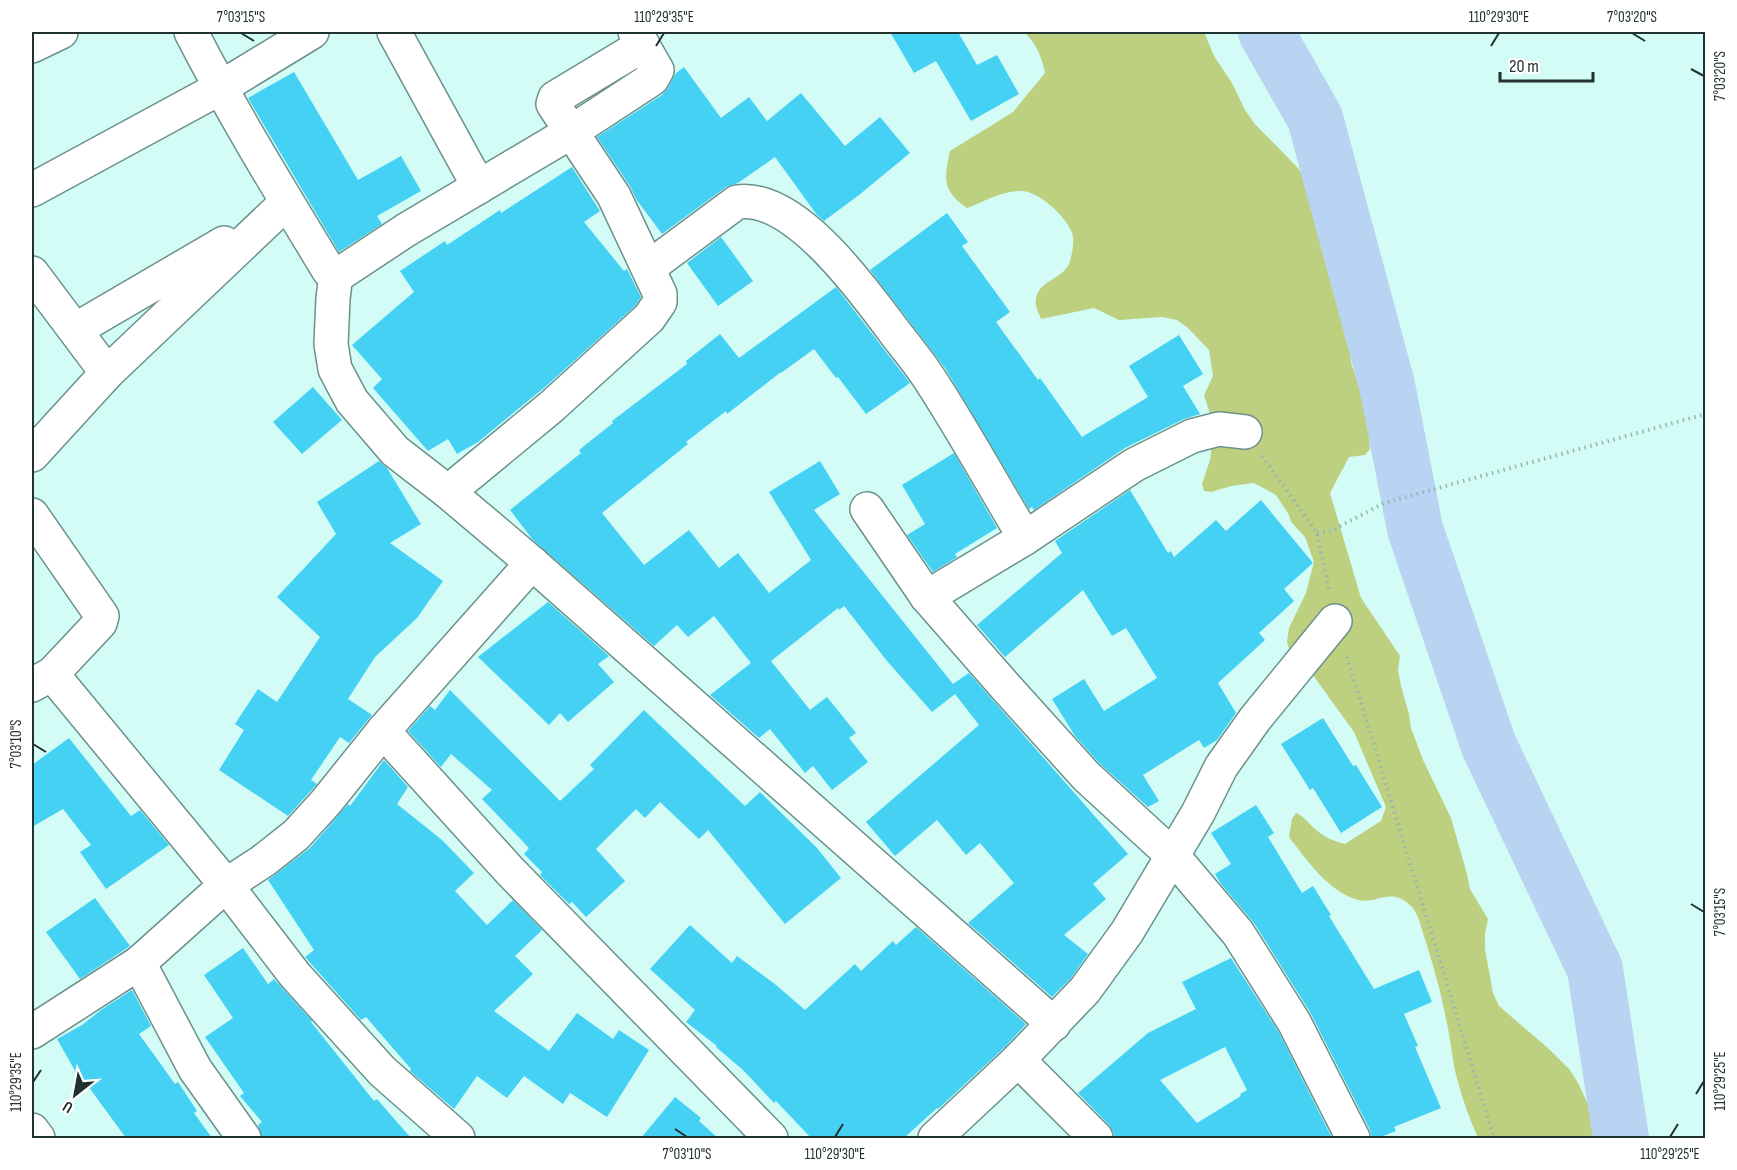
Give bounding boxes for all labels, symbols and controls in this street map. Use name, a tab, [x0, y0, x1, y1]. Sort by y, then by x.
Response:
text: 7°03'15"S	[217, 8, 265, 27]
text: 110°29'35"E	[634, 8, 694, 27]
text: 110°29'30"E	[1469, 8, 1529, 27]
text: 7°03'20"S	[1607, 8, 1657, 27]
scale bar	[1500, 45, 1593, 83]
text: 7°03'20"S	[1711, 51, 1730, 101]
text: 20 m	[1509, 56, 1539, 77]
text: 7°03'10"S	[7, 720, 26, 769]
text: 7°03'15"S	[1711, 888, 1730, 936]
text: 110°29'25"E	[1711, 1051, 1730, 1111]
text: 110°29'35"E	[7, 1052, 26, 1112]
north arrow	[45, 1065, 105, 1125]
text: U	[60, 1096, 77, 1117]
text: 7°03'10"S	[663, 1145, 712, 1164]
text: 110°29'30"E	[805, 1145, 865, 1164]
text: 110°29'25"E	[1640, 1145, 1700, 1164]

